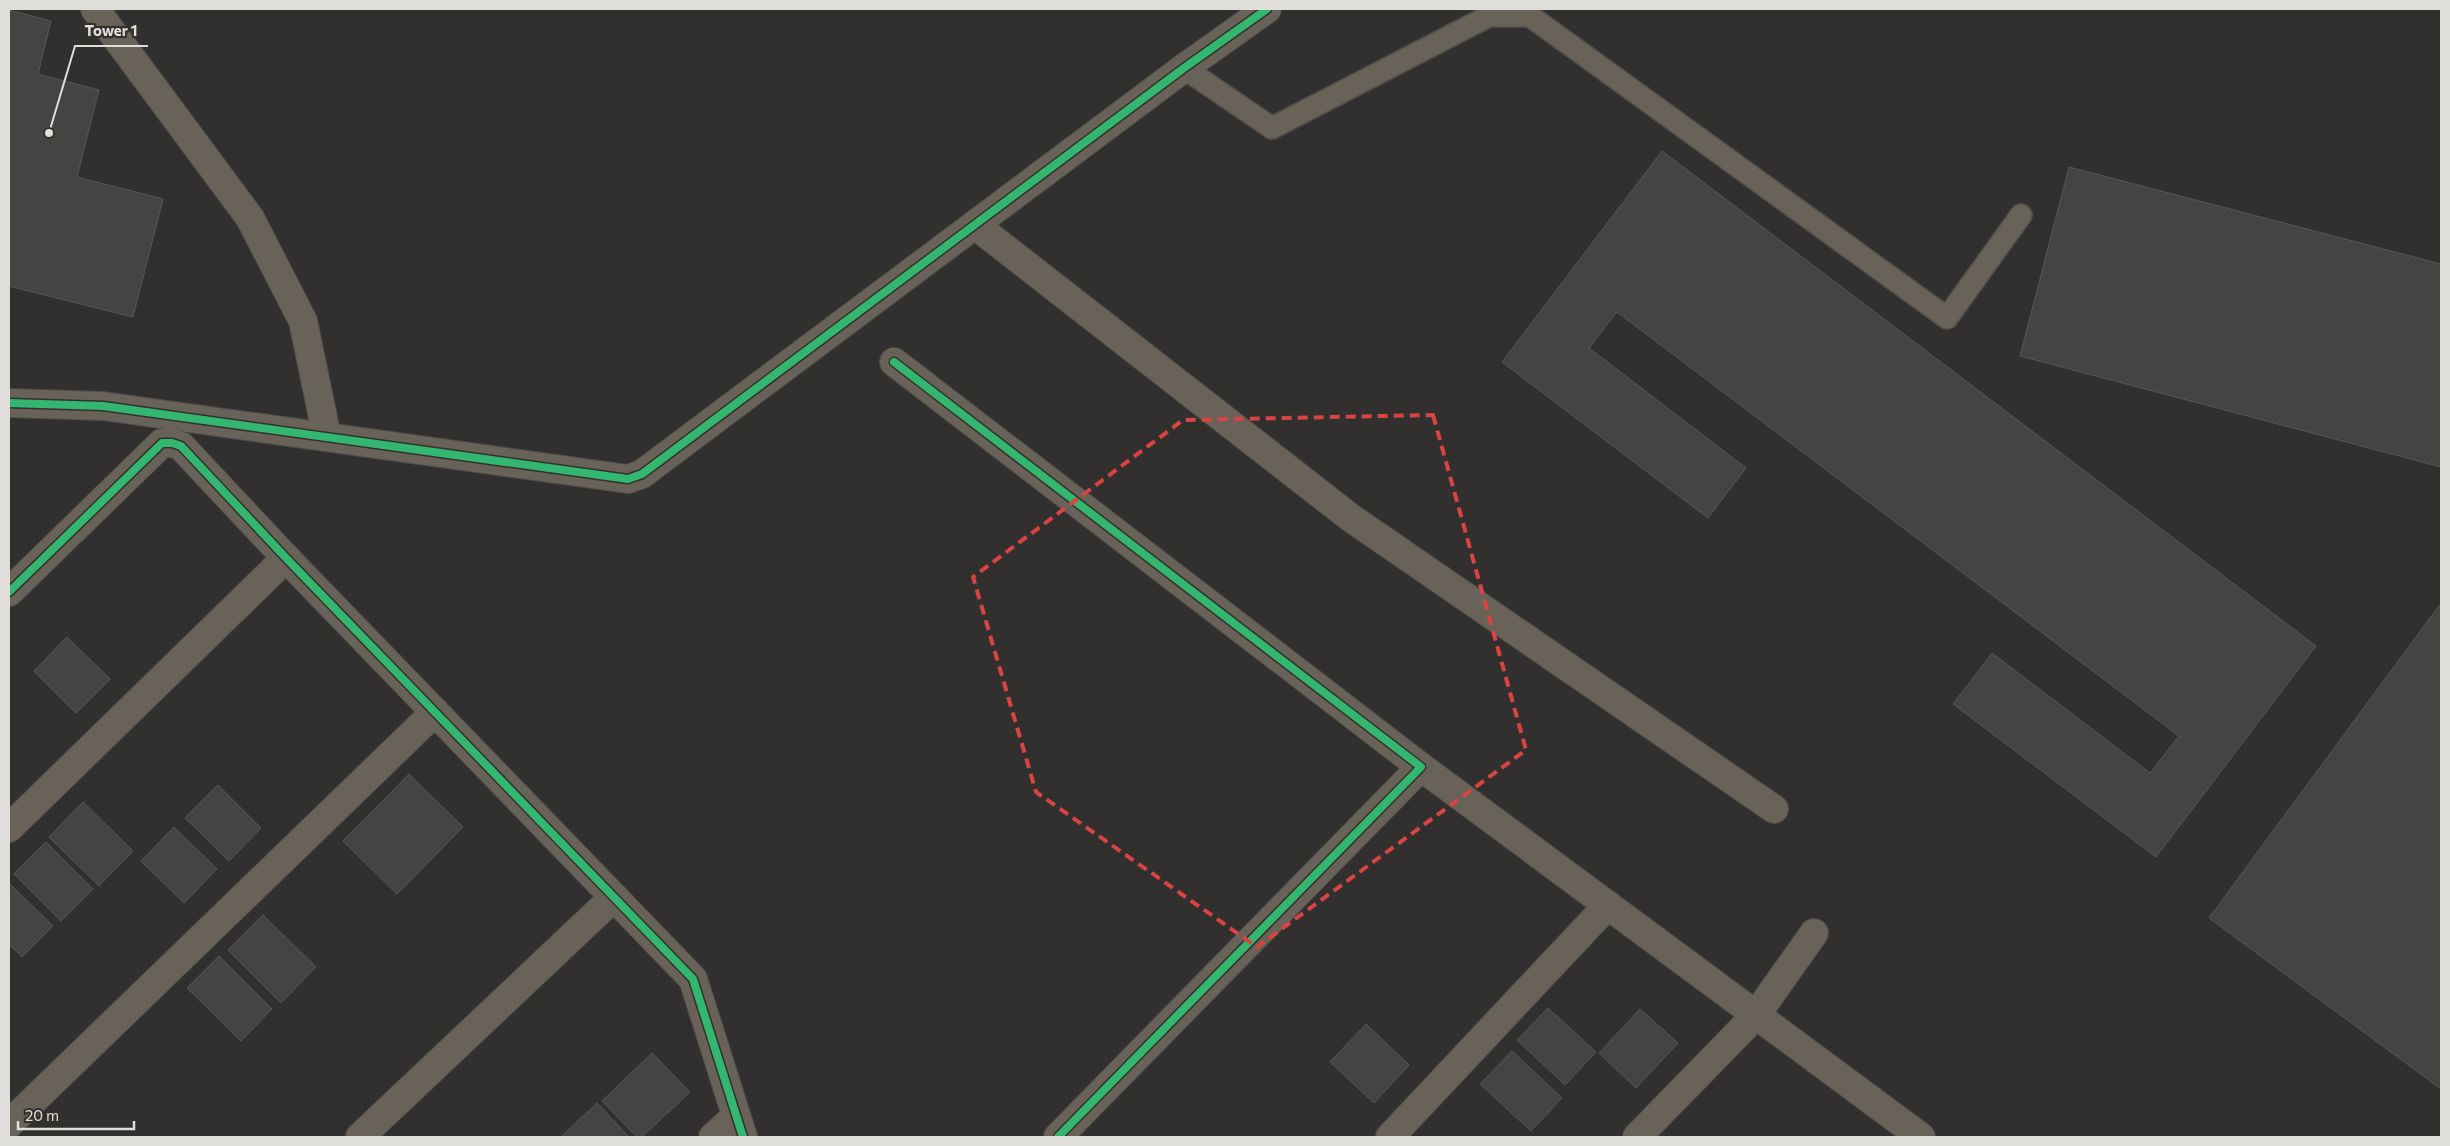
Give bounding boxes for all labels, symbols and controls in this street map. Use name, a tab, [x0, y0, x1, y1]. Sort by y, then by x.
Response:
callout: Tower 1	[75, 16, 148, 46]
text: Tower 1	[84, 21, 138, 39]
scale bar	[18, 1098, 134, 1130]
text: 20 m	[25, 1106, 59, 1124]

